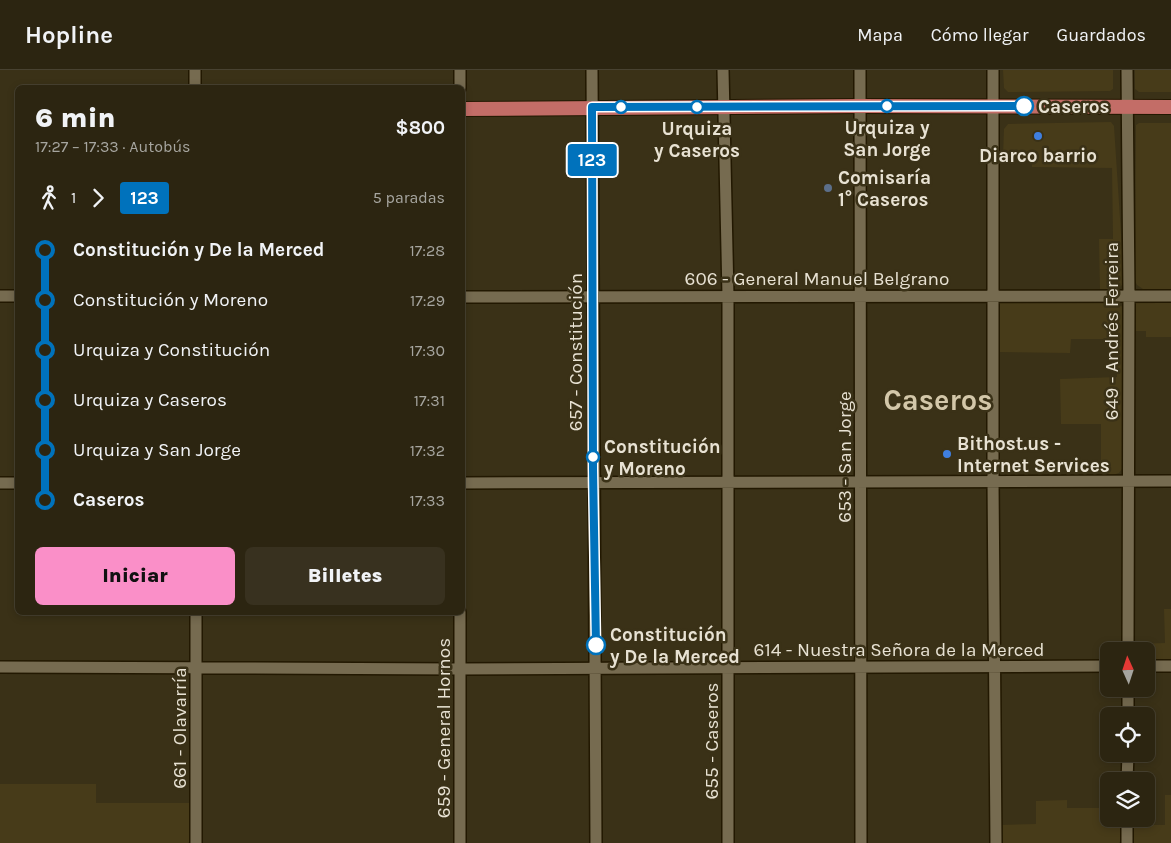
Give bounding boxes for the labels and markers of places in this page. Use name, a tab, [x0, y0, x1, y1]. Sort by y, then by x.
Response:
marker: Caseros	[1014, 96, 1034, 116]
place label: Caseros	[1038, 96, 1109, 118]
marker: Urquiza y San Jorge	[880, 99, 894, 113]
unlabelled marker	[614, 100, 628, 114]
marker: Urquiza y Caseros	[690, 100, 704, 114]
place label: Urquiza y San Jorge	[843, 117, 931, 161]
place label: Urquiza y Caseros	[654, 118, 740, 162]
marker: Diarco barrio	[1032, 130, 1044, 142]
place label: Diarco barrio	[979, 145, 1097, 167]
place label: Comisaría 1° Caseros	[838, 167, 931, 211]
marker: Comisaría 1° Caseros	[822, 182, 834, 194]
place label: Bithost.us - Internet Services	[957, 433, 1110, 477]
place label: Constitución y Moreno	[604, 436, 721, 480]
marker: Bithost.us - Internet Services	[941, 448, 953, 460]
marker: Constitución y Moreno	[586, 450, 600, 464]
place label: Constitución y De la Merced	[610, 624, 740, 668]
marker: Constitución y De la Merced	[586, 635, 606, 655]

